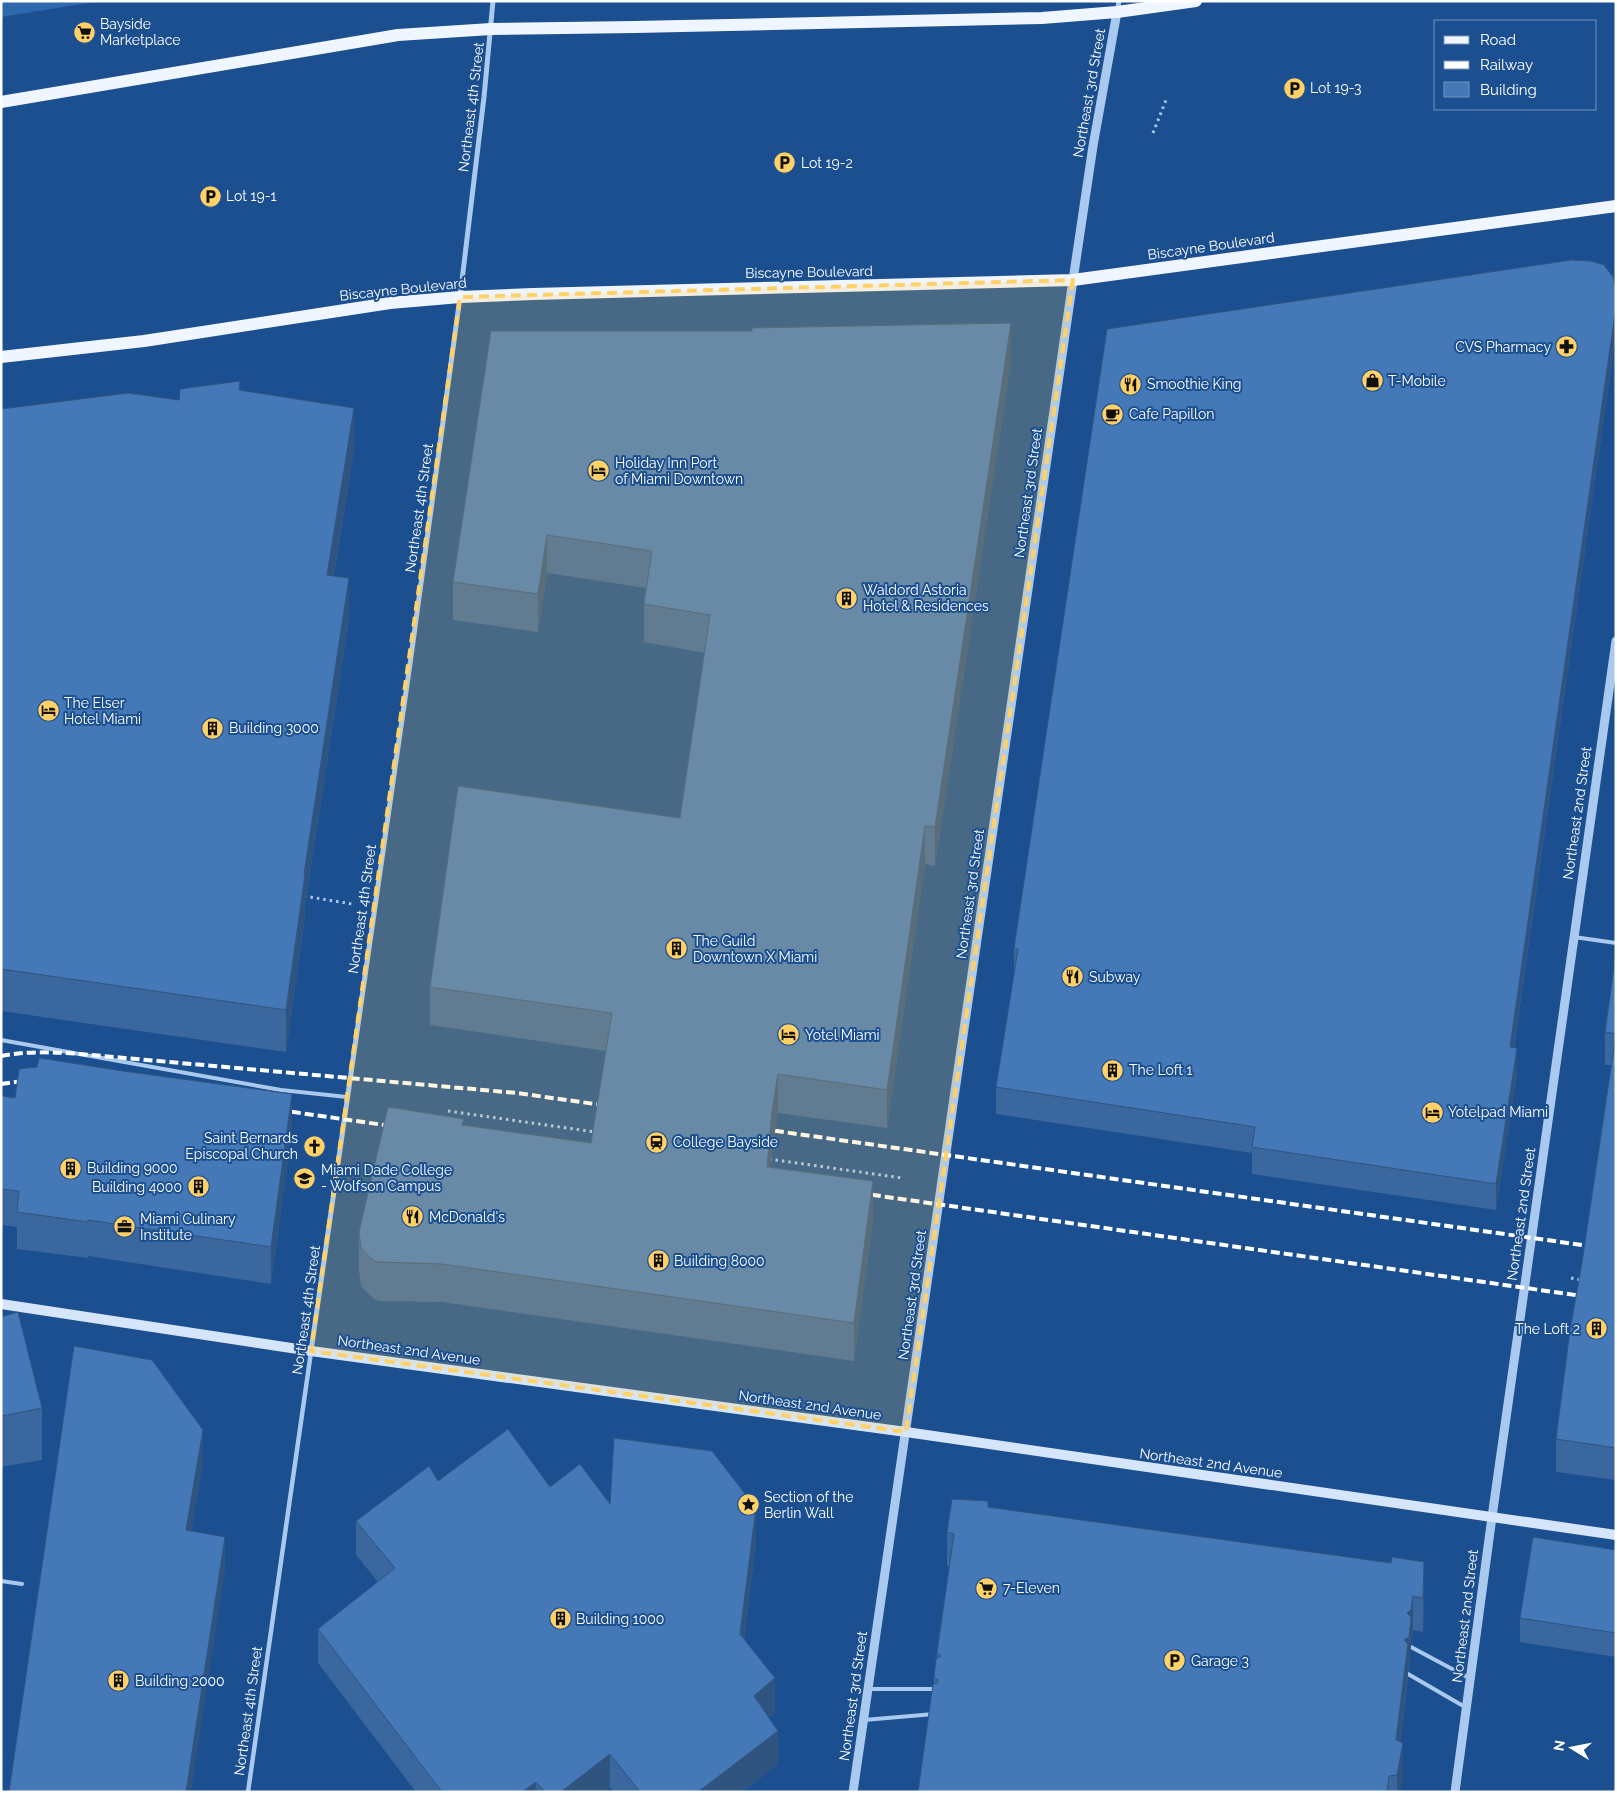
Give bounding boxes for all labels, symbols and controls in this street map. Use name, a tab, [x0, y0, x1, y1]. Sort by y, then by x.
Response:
place label: Bayside Marketplace	[100, 16, 181, 48]
supermarket icon: Bayside Marketplace	[72, 20, 96, 44]
legend	[1434, 20, 1597, 110]
street label: Northeast 3rd Street	[1070, 27, 1108, 159]
text: Road	[1480, 31, 1516, 49]
street label: Northeast 4th Street	[455, 41, 487, 173]
text: Railway	[1480, 56, 1533, 74]
parking icon: Lot 19-3	[1282, 76, 1306, 100]
place label: Lot 19-3	[1310, 80, 1362, 96]
text: Building	[1480, 81, 1537, 99]
parking icon: Lot 19-2	[773, 151, 797, 175]
place label: Lot 19-2	[801, 155, 853, 171]
parking icon: Lot 19-1	[198, 184, 222, 208]
place label: Lot 19-1	[226, 188, 277, 204]
street label: Biscayne Boulevard	[1147, 229, 1275, 263]
street label: Biscayne Boulevard	[745, 263, 873, 281]
street label: Biscayne Boulevard	[339, 274, 467, 304]
pharmacy icon: CVS Pharmacy	[1555, 335, 1579, 359]
place label: CVS Pharmacy	[1455, 339, 1551, 355]
shop icon: T-Mobile	[1360, 369, 1384, 393]
restaurant icon: Smoothie King	[1119, 372, 1143, 396]
place label: T-Mobile	[1388, 373, 1446, 389]
place label: Smoothie King	[1147, 376, 1241, 392]
cafe icon: Cafe Papillon	[1101, 402, 1125, 426]
place label: Cafe Papillon	[1129, 406, 1214, 422]
street label: Northeast 3rd Street	[1011, 427, 1045, 559]
street label: Northeast 4th Street	[402, 442, 436, 574]
place label: Holiday Inn Port of Miami Downtown	[615, 455, 743, 487]
hotel icon: Holiday Inn Port of Miami Downtown	[587, 459, 611, 483]
place label: Waldord Astoria Hotel & Residences	[863, 582, 989, 614]
building icon: Waldord Astoria Hotel & Residences	[835, 586, 859, 610]
place label: The Elser Hotel Miami	[64, 695, 141, 727]
hotel icon: The Elser Hotel Miami	[36, 699, 60, 723]
building icon: Building 3000	[201, 716, 225, 740]
place label: Building 3000	[229, 720, 319, 736]
street label: Northeast 2nd Street	[1560, 745, 1594, 881]
street label: Northeast 3rd Street	[953, 828, 987, 960]
street label: Northeast 4th Street	[345, 843, 379, 975]
place label: The Guild Downtown X Miami	[693, 933, 817, 965]
building icon: The Guild Downtown X Miami	[665, 937, 689, 961]
restaurant icon: Subway	[1061, 965, 1085, 989]
place label: Subway	[1089, 969, 1141, 985]
hotel icon: Yotel Miami	[777, 1023, 801, 1047]
place label: Yotel Miami	[805, 1027, 880, 1043]
building icon: The Loft 1	[1101, 1058, 1125, 1082]
place label: The Loft 1	[1129, 1062, 1193, 1078]
hotel icon: Yotelpad Miami	[1420, 1100, 1444, 1124]
place label: Yotelpad Miami	[1448, 1104, 1548, 1120]
place label: Saint Bernards Episcopal Church	[185, 1130, 298, 1162]
station icon: College Bayside	[645, 1130, 669, 1154]
church icon: Saint Bernards Episcopal Church	[302, 1134, 326, 1158]
place label: College Bayside	[673, 1134, 778, 1150]
street label: Northeast 2nd Street	[1504, 1146, 1538, 1282]
building icon: Building 9000	[59, 1156, 83, 1180]
place label: Building 9000	[87, 1160, 178, 1176]
place label: Miami Dade College - Wolfson Campus	[321, 1162, 452, 1194]
school or university icon: Miami Dade College - Wolfson Campus	[293, 1166, 317, 1190]
building icon: Building 4000	[186, 1175, 210, 1199]
place label: Building 4000	[92, 1179, 182, 1195]
restaurant icon: McDonald's	[401, 1205, 425, 1229]
place label: McDonald's	[429, 1209, 505, 1225]
place label: Miami Culinary Institute	[140, 1211, 236, 1243]
office icon: Miami Culinary Institute	[112, 1215, 136, 1239]
street label: Northeast 3rd Street	[895, 1229, 929, 1361]
street label: Northeast 4th Street	[289, 1244, 323, 1376]
building icon: Building 8000	[646, 1249, 670, 1273]
place label: Building 8000	[674, 1253, 765, 1269]
building icon: The Loft 2	[1584, 1317, 1608, 1341]
place label: The Loft 2	[1515, 1321, 1580, 1337]
street label: Northeast 2nd Avenue	[337, 1332, 481, 1368]
street label: Northeast 2nd Avenue	[738, 1387, 882, 1423]
street label: Northeast 2nd Avenue	[1139, 1445, 1283, 1481]
place label: Section of the Berlin Wall	[764, 1489, 853, 1521]
place icon: Section of the Berlin Wall	[736, 1493, 760, 1517]
street label: Northeast 2nd Street	[1449, 1548, 1481, 1684]
supermarket icon: 7-Eleven	[975, 1576, 999, 1600]
place label: 7-Eleven	[1003, 1580, 1060, 1596]
building icon: Building 1000	[548, 1607, 572, 1631]
place label: Building 1000	[576, 1611, 664, 1627]
street label: Northeast 3rd Street	[836, 1630, 870, 1762]
street label: Northeast 4th Street	[231, 1645, 265, 1777]
parking icon: Garage 3	[1163, 1649, 1187, 1673]
place label: Garage 3	[1191, 1653, 1249, 1669]
building icon: Building 2000	[107, 1669, 131, 1693]
place label: Building 2000	[135, 1673, 225, 1689]
north arrow	[1547, 1723, 1597, 1773]
text: N	[1550, 1739, 1568, 1752]

